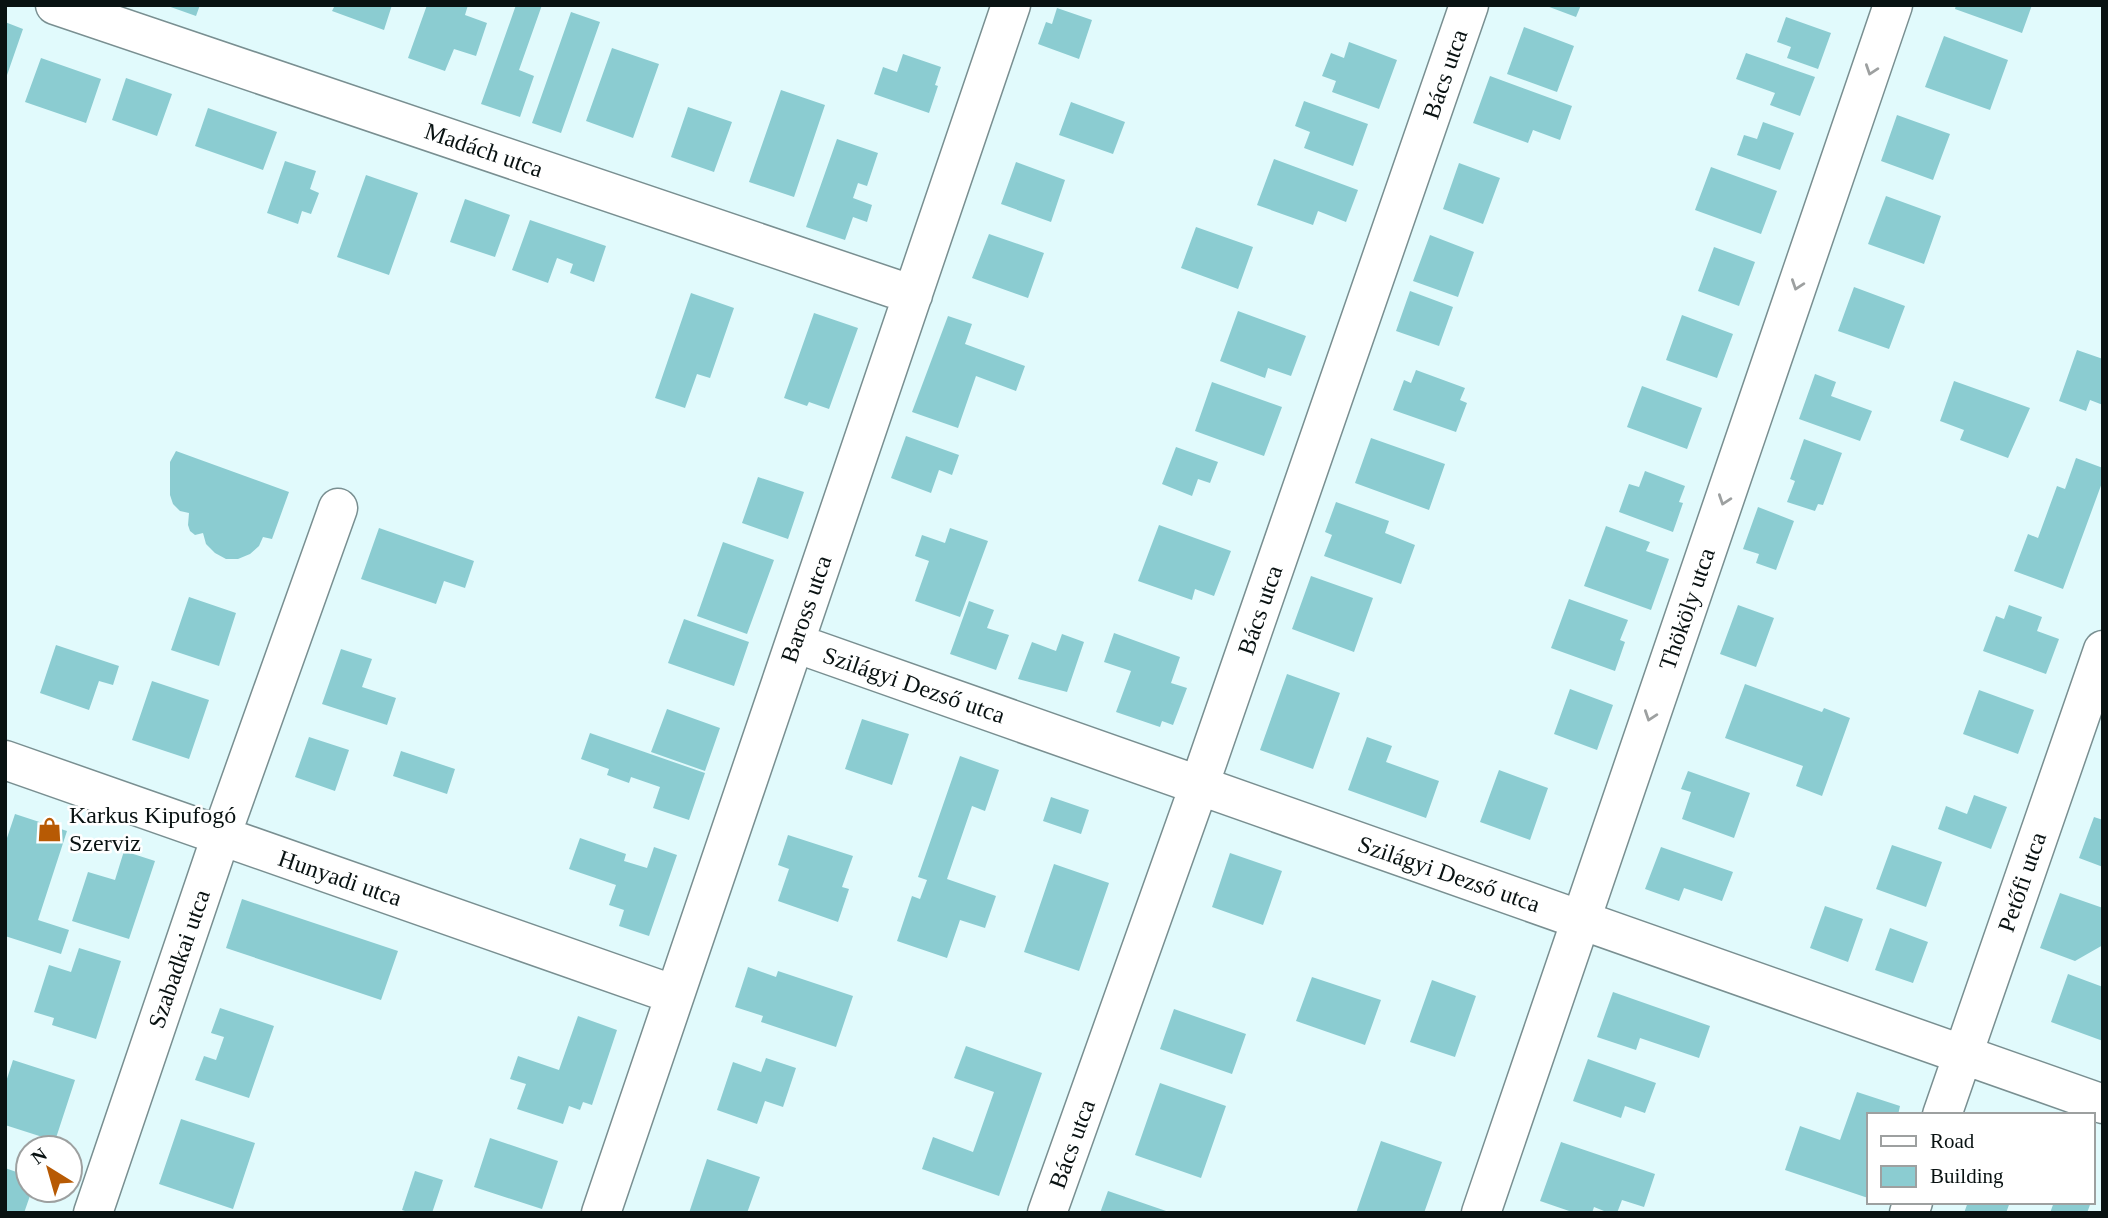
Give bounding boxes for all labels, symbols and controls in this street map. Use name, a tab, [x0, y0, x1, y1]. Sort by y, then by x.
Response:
street label: Bács utca	[1418, 26, 1472, 122]
one-way arrow	[1865, 63, 1879, 75]
street label: Madách utca	[421, 118, 547, 182]
one-way arrow	[1791, 279, 1805, 291]
one-way arrow	[1718, 494, 1732, 506]
street label: Thököly utca	[1654, 544, 1720, 673]
street label: Baross utca	[776, 552, 837, 666]
street label: Bács utca	[1233, 562, 1287, 658]
street label: Szilágyi Dezső utca	[820, 642, 1009, 728]
one-way arrow	[1644, 709, 1658, 721]
place label: Karkus Kipufogó Szerviz	[69, 802, 236, 856]
shop icon: Karkus Kipufogó Szerviz	[35, 815, 63, 843]
street label: Petőfi utca	[1993, 829, 2051, 935]
street label: Szilágyi Dezső utca	[1355, 831, 1544, 917]
street label: Hunyadi utca	[275, 845, 405, 911]
street label: Szabadkai utca	[143, 886, 215, 1032]
street label: Bács utca	[1044, 1096, 1100, 1192]
legend	[1867, 1113, 2094, 1204]
text: Road	[1930, 1129, 1975, 1153]
north arrow	[14, 1134, 84, 1204]
text: N	[27, 1143, 51, 1168]
text: Building	[1930, 1164, 2004, 1188]

